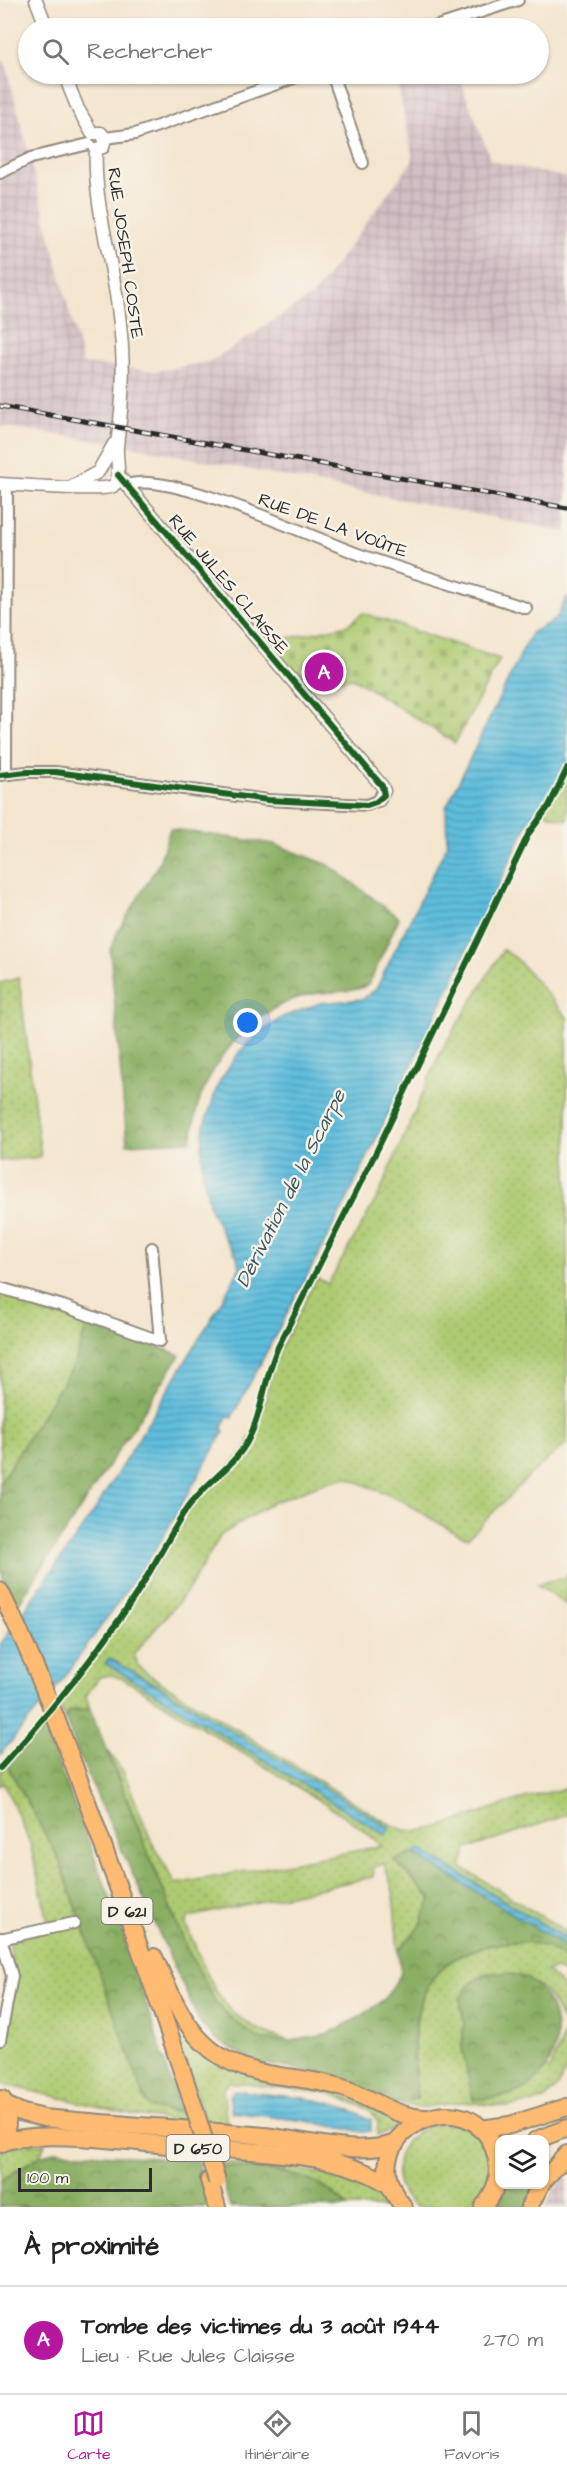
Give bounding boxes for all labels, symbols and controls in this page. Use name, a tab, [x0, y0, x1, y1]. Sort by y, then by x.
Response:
search box	[18, 18, 549, 84]
icon: search	[39, 35, 72, 68]
text: Rechercher	[87, 36, 212, 67]
street label: RUE JOSEPH COSTE	[101, 166, 150, 341]
street label: RUE DE LA VOÛTE	[255, 487, 411, 564]
street label: RUE JULES CLAISSE	[163, 509, 295, 660]
pin: A	[304, 650, 344, 694]
your location	[233, 1008, 262, 1037]
water label: Dérivation de la Scarpe	[229, 1084, 353, 1292]
road number: D 621	[102, 1898, 152, 1924]
road number: D 650	[166, 2135, 230, 2161]
map controls	[495, 2135, 549, 2189]
button: layers	[495, 2135, 549, 2189]
scale bar	[18, 2165, 152, 2192]
text: 100 m	[27, 2167, 68, 2189]
text: À proximité	[24, 2228, 159, 2264]
text: Tombe des victimes du 3 août 1944	[81, 2311, 439, 2342]
text: A	[37, 2326, 50, 2354]
text: 270 m	[483, 2326, 543, 2354]
text: Lieu · Rue Jules Claisse	[81, 2342, 295, 2370]
tab: Carte	[67, 2407, 111, 2465]
tab: Itinéraire	[245, 2407, 310, 2465]
tab: Favoris	[444, 2407, 500, 2465]

